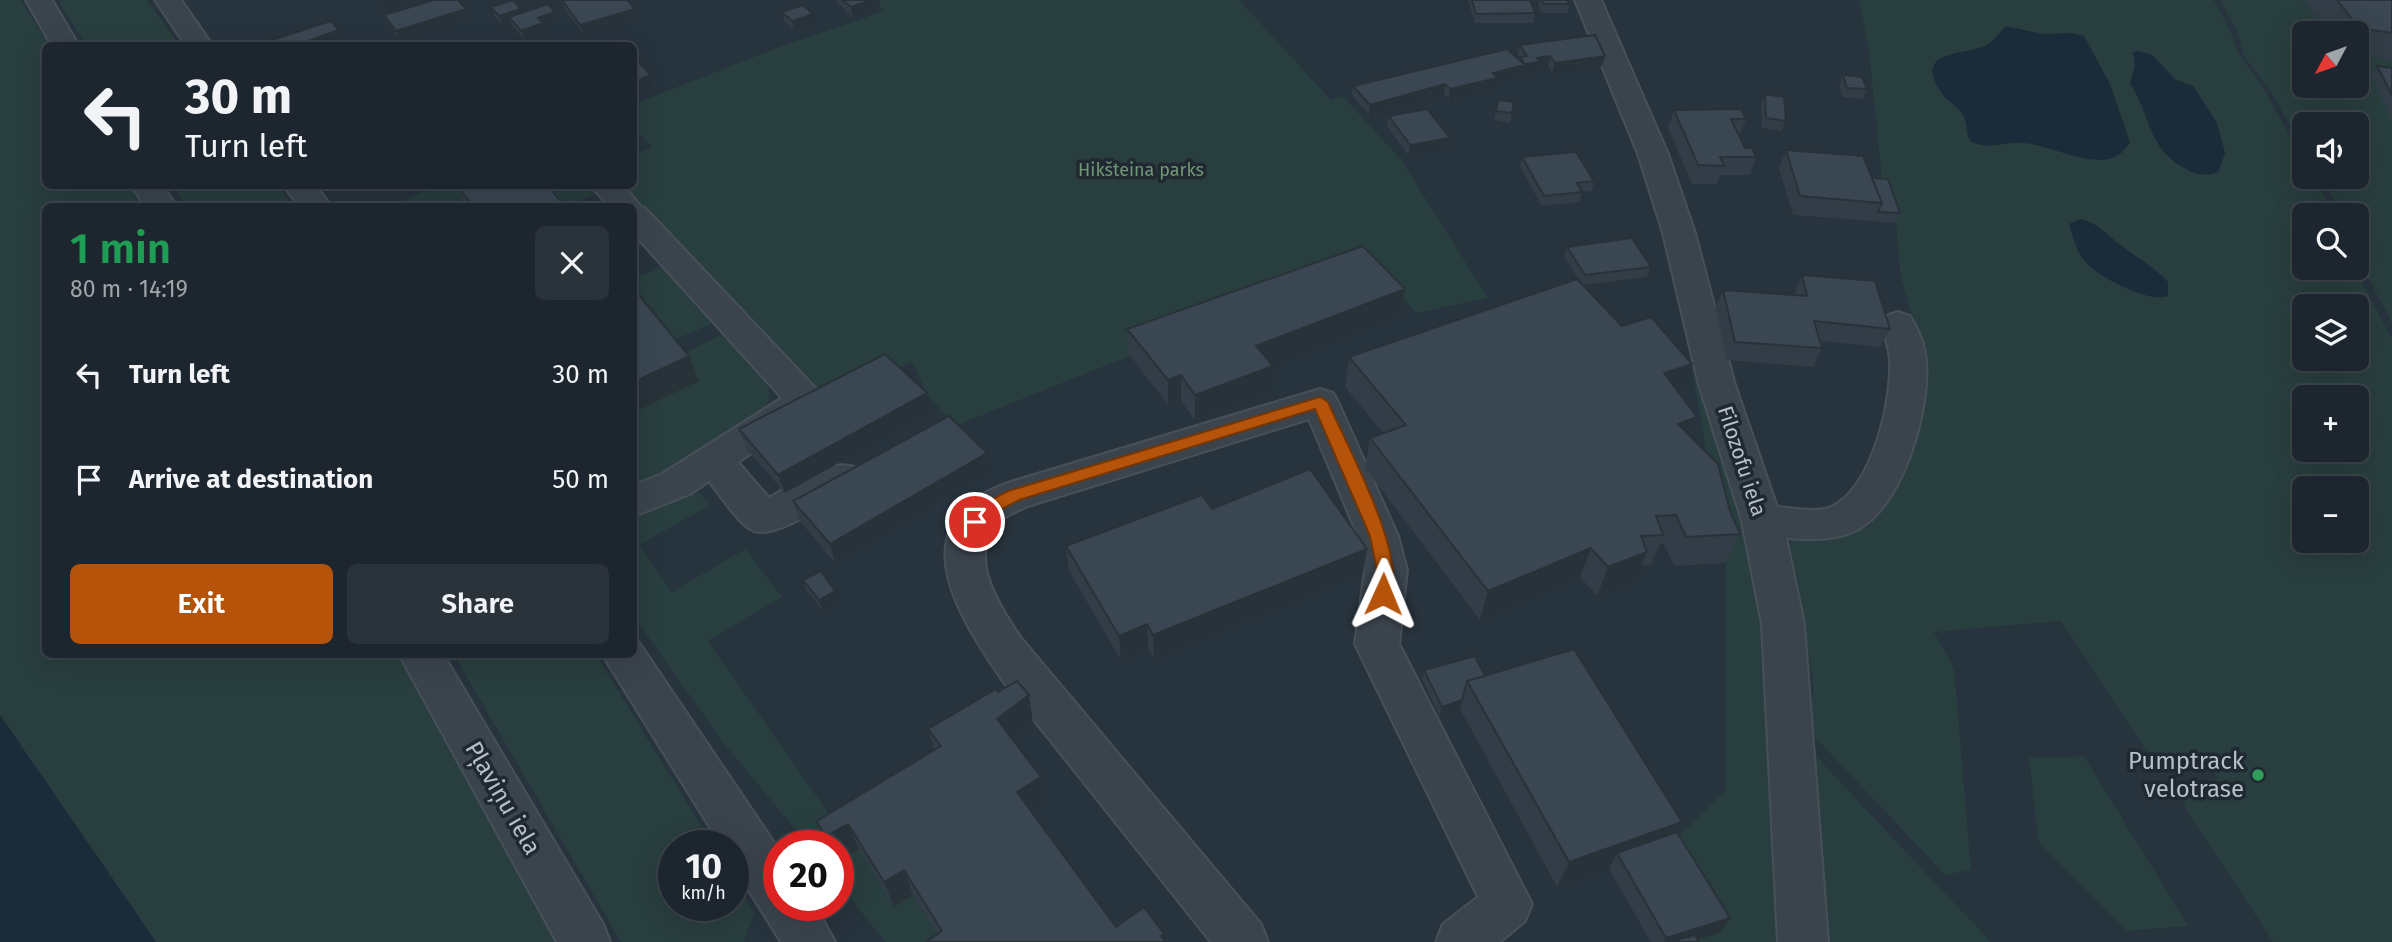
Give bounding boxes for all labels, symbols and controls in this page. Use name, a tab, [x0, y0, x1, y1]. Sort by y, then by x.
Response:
north arrow	[2292, 21, 2370, 98]
map controls	[2292, 21, 2369, 553]
text: 30 m	[185, 67, 292, 126]
icon: left	[70, 70, 161, 161]
button: sound	[2292, 112, 2369, 189]
text: Turn left	[185, 127, 307, 165]
park label: Hikšteina parks	[1078, 159, 1204, 181]
button: search	[2292, 203, 2369, 280]
text: 1 min	[70, 224, 171, 274]
button: close	[535, 226, 609, 300]
text: 80 m · 14:19	[70, 275, 188, 303]
button: layers	[2292, 294, 2369, 371]
icon: left	[70, 356, 108, 394]
text: Turn left	[129, 359, 230, 390]
text: 30 m	[552, 359, 609, 390]
button: +	[2292, 385, 2369, 462]
street label: Filozofu iela	[1712, 402, 1772, 520]
icon: arrive	[70, 461, 108, 499]
text: Arrive at destination	[129, 464, 373, 495]
text: 50 m	[552, 464, 609, 495]
button: −	[2292, 476, 2369, 553]
pin	[945, 492, 1005, 552]
icon: arrive	[956, 503, 994, 541]
position arrow	[1346, 557, 1420, 631]
button: Exit	[70, 564, 333, 644]
button: Share	[347, 564, 609, 644]
street label: Pļaviņu iela	[458, 737, 547, 860]
place label: Pumptrack velotrase	[2128, 747, 2245, 803]
marker: Pumptrack velotrase	[2250, 767, 2266, 783]
speed limit sign: 20	[763, 830, 854, 921]
text: 10	[685, 845, 722, 887]
text: km/h	[681, 882, 726, 904]

